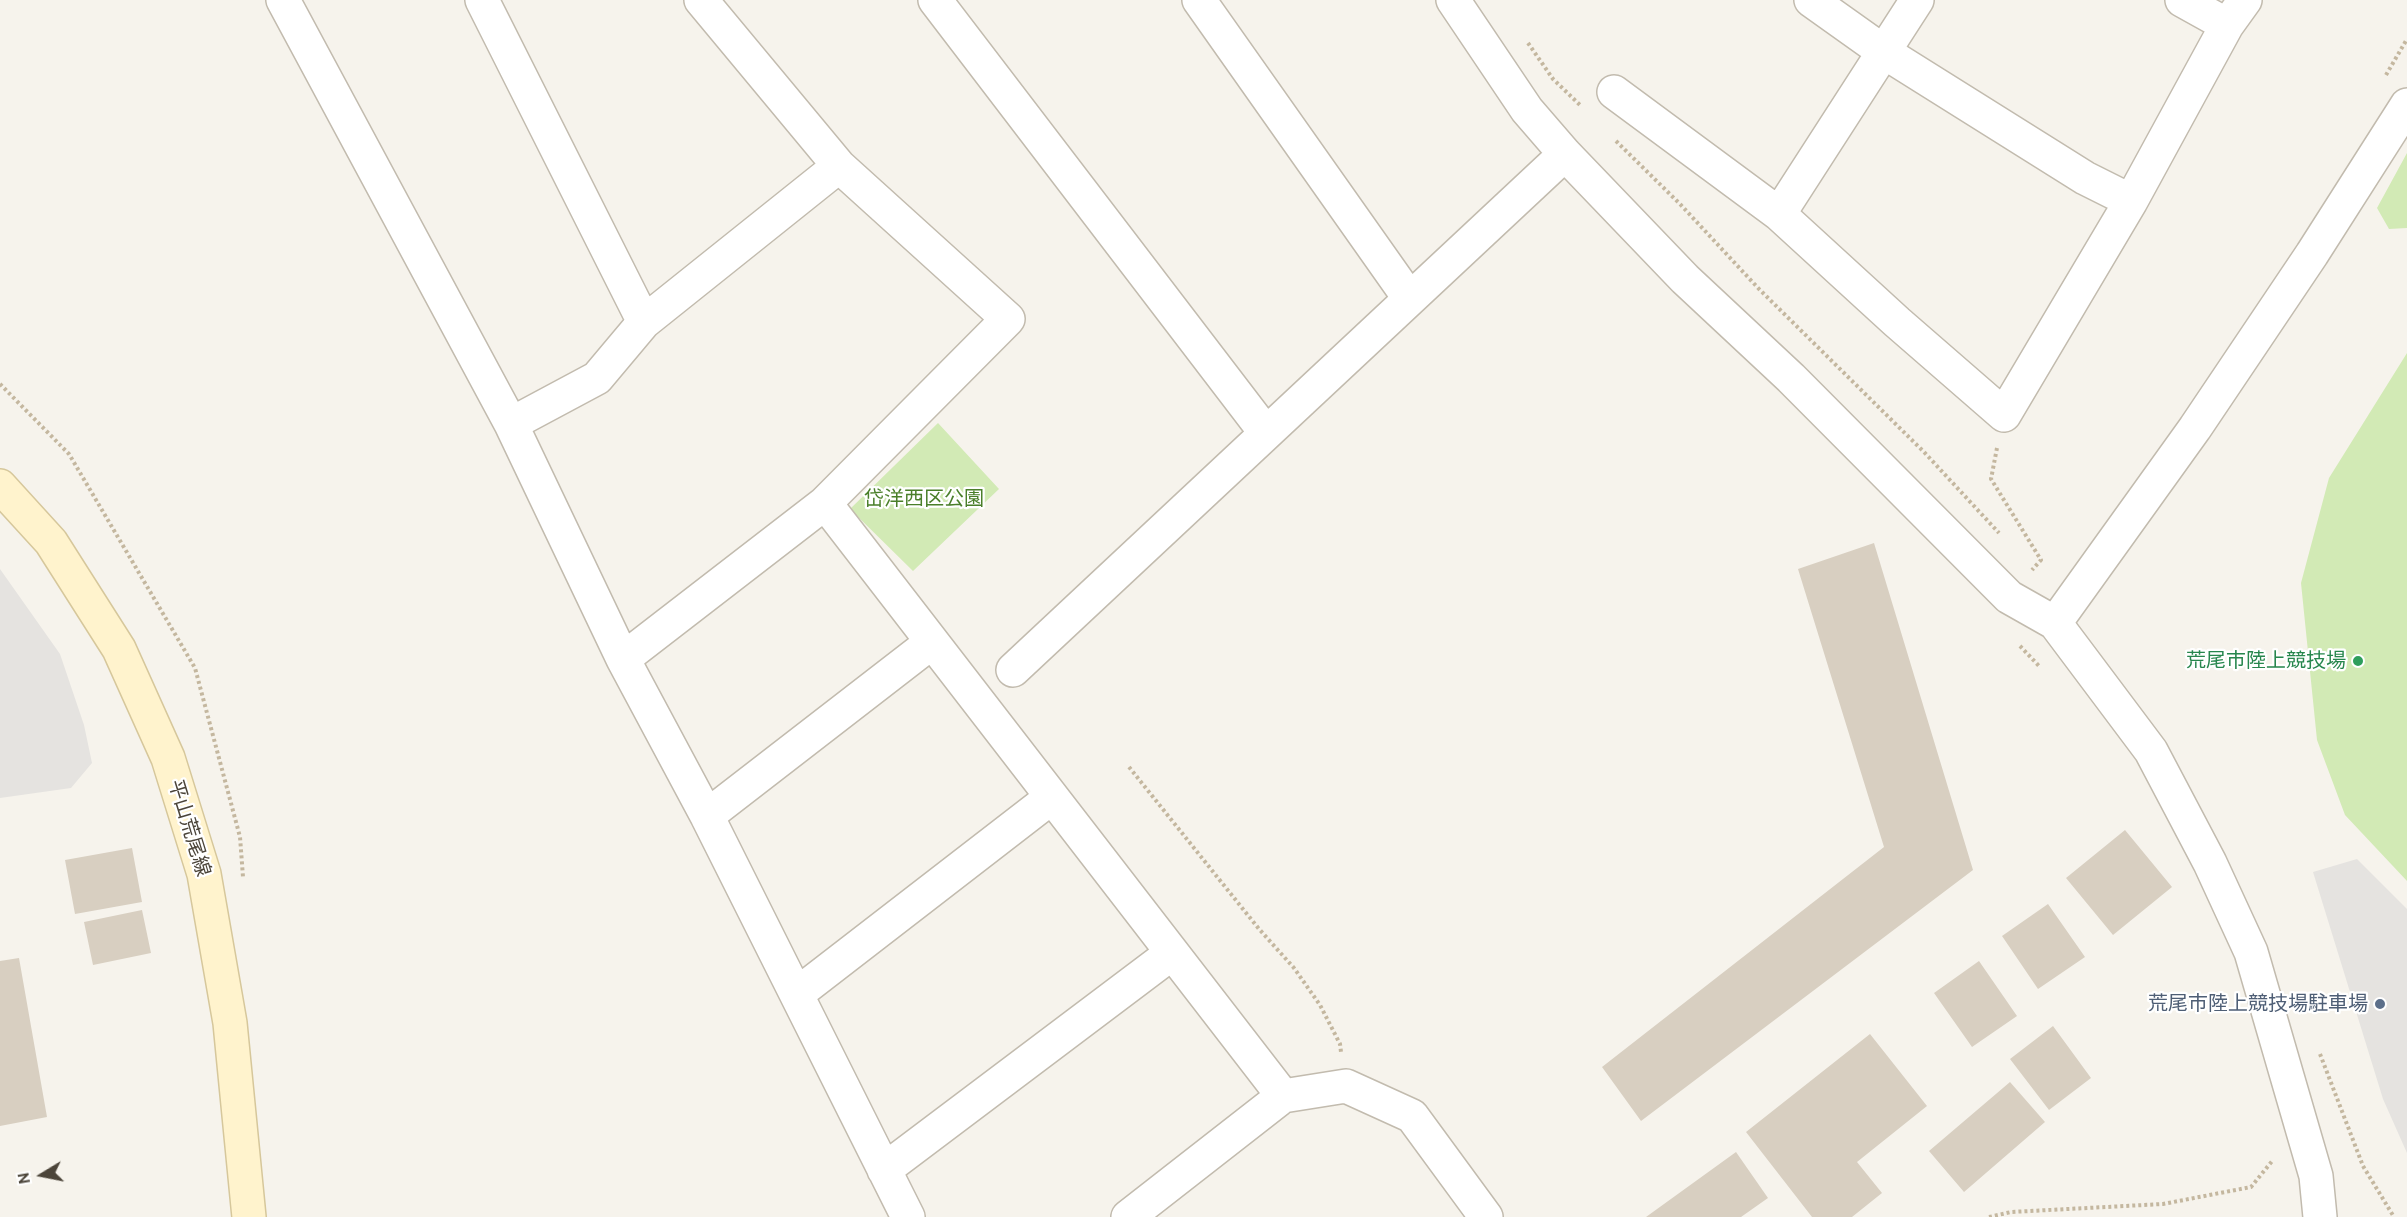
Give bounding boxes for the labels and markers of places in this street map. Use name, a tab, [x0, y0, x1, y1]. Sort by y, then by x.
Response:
place label: 荒尾市陸上競技場	[2186, 649, 2346, 673]
marker: 荒尾市陸上競技場	[2351, 654, 2365, 668]
place label: 荒尾市陸上競技場駐車場	[2148, 992, 2368, 1016]
marker: 荒尾市陸上競技場駐車場	[2373, 997, 2387, 1011]

